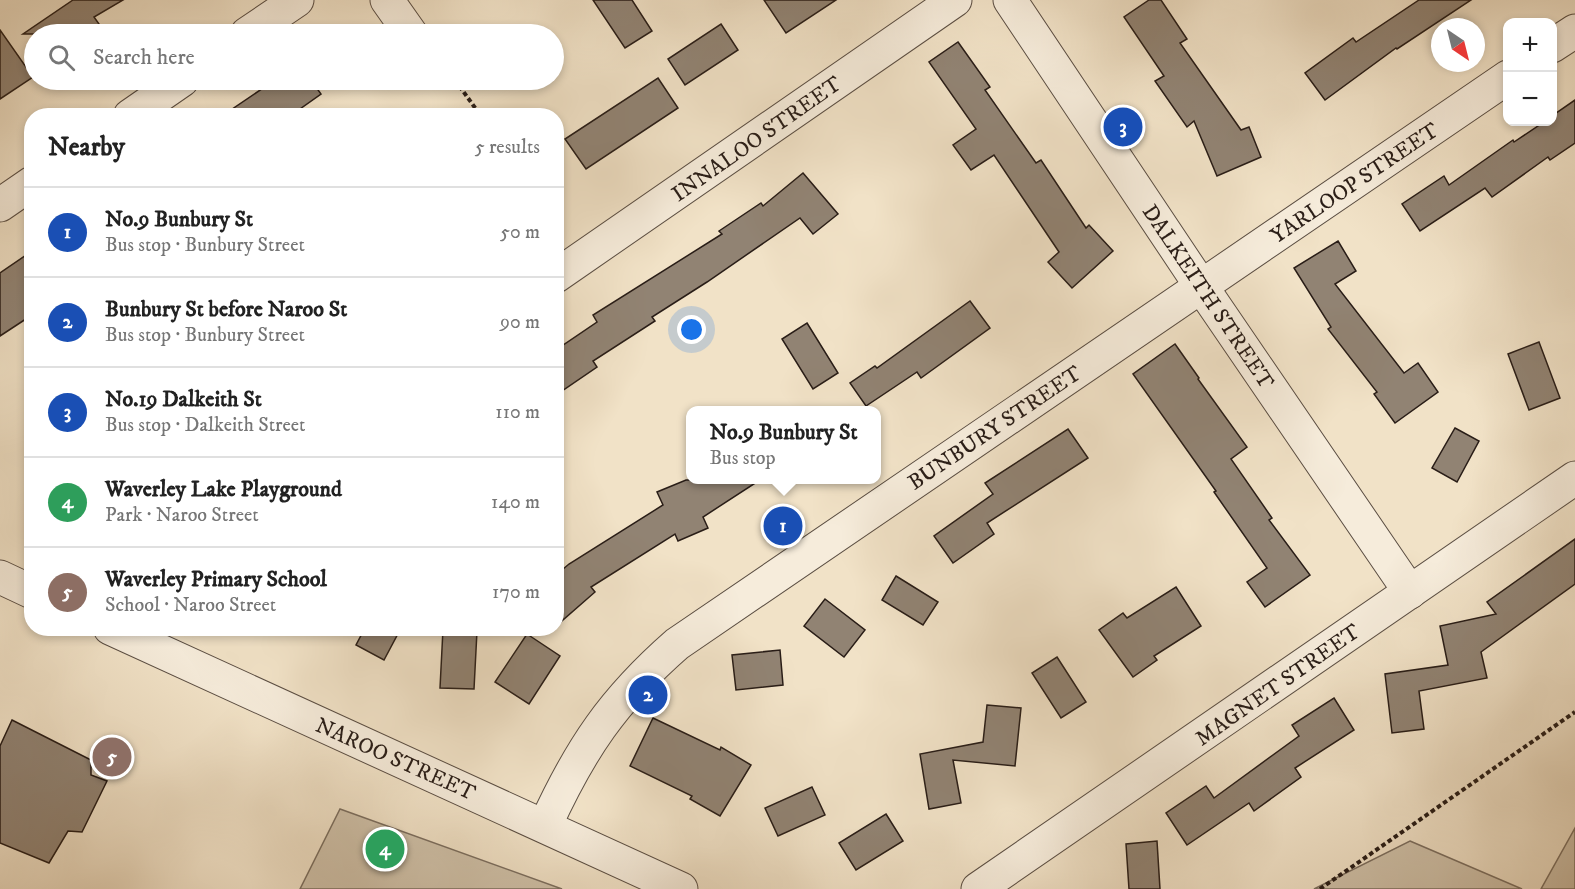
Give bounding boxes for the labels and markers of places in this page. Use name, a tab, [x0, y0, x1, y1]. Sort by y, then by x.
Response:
pin: 3	[1104, 104, 1142, 150]
pin: 1	[764, 504, 802, 548]
pin: 2	[628, 672, 668, 718]
pin: 5	[92, 734, 132, 780]
pin: 4	[366, 826, 404, 872]

